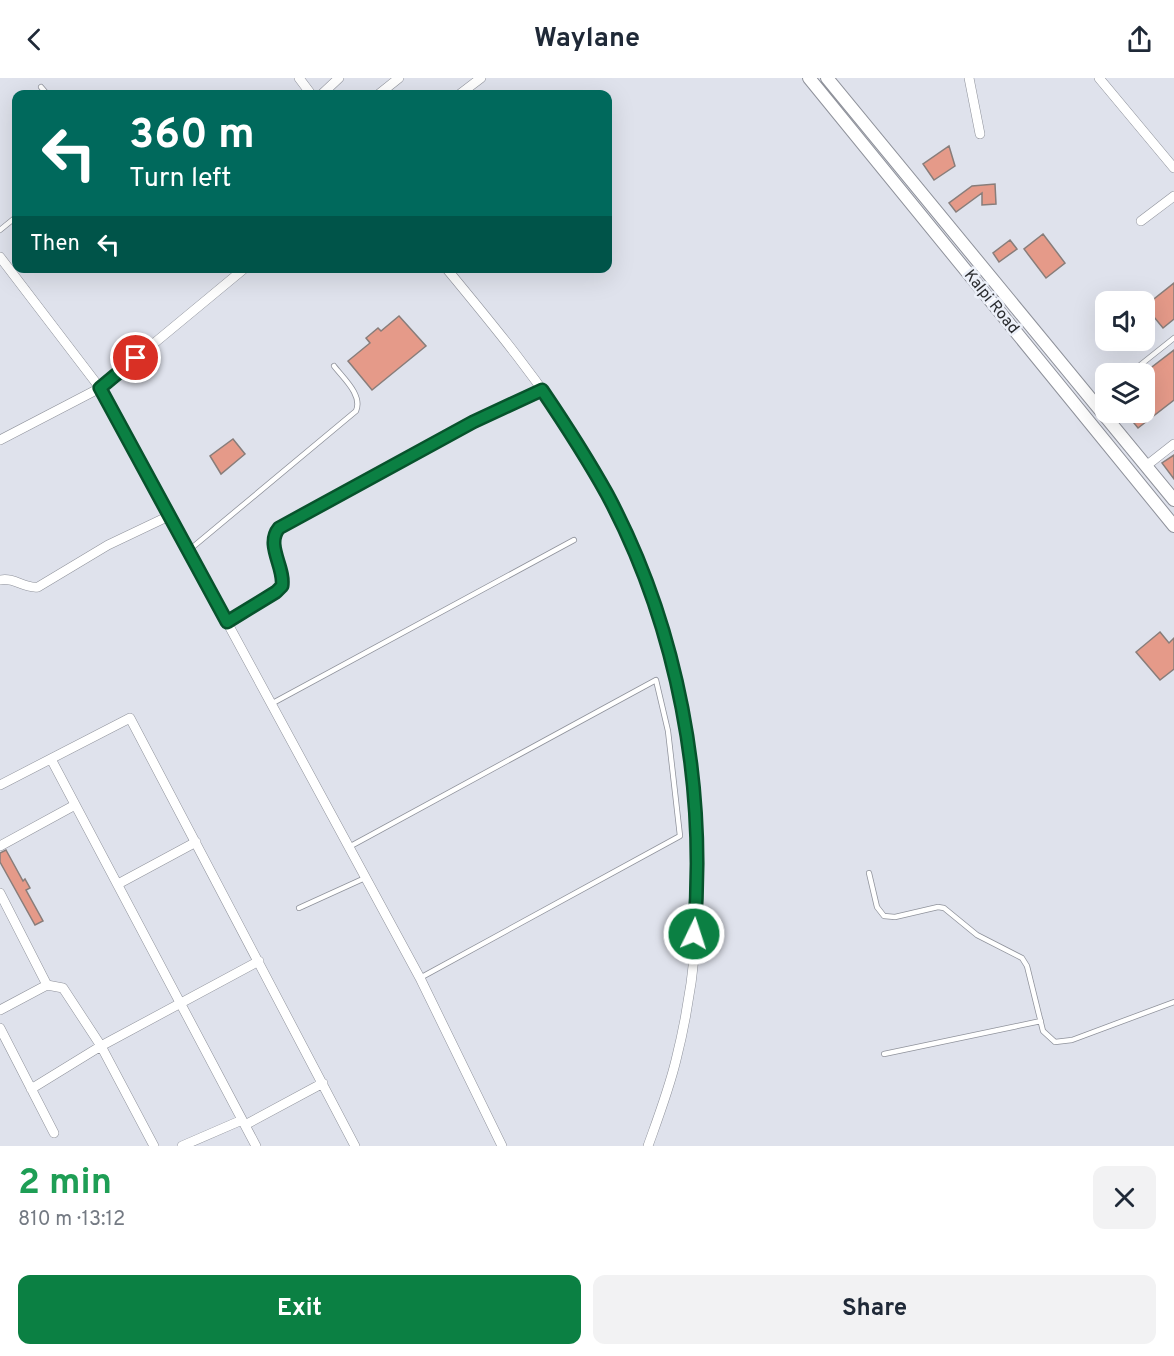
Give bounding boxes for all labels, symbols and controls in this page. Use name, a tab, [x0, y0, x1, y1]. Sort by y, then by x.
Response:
text: Waylane	[534, 22, 640, 56]
icon: back	[18, 23, 51, 56]
icon: share	[1123, 23, 1156, 56]
text: 360 m	[129, 110, 255, 163]
icon: left	[30, 114, 108, 192]
text: Turn left	[129, 162, 231, 196]
icon: left	[92, 228, 125, 261]
text: Then	[30, 231, 80, 258]
street label: Kalpi Road	[959, 266, 1023, 338]
map controls	[1095, 291, 1155, 423]
button: sound	[1095, 291, 1155, 351]
pin	[110, 332, 161, 383]
icon: arrive	[119, 341, 152, 374]
button: layers	[1095, 363, 1155, 423]
position arrow	[662, 902, 726, 966]
text: 2 min	[18, 1161, 112, 1207]
button: close	[1093, 1166, 1156, 1229]
text: 810 m · 13:12	[18, 1207, 125, 1233]
button: Exit	[18, 1275, 581, 1344]
button: Share	[593, 1275, 1156, 1344]

